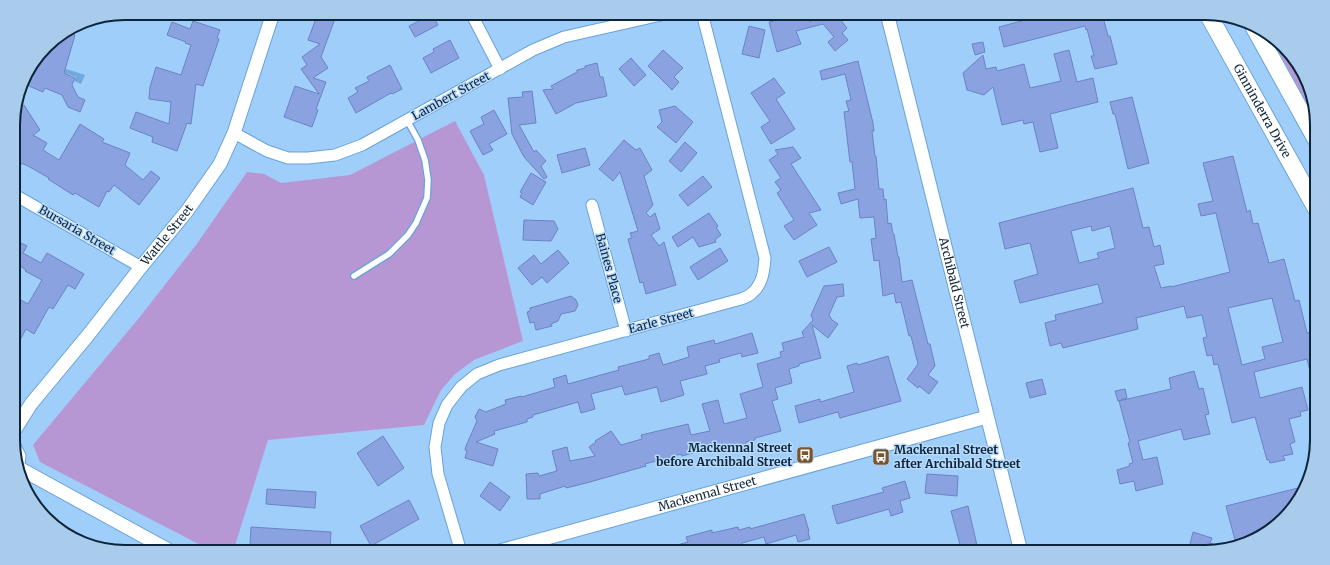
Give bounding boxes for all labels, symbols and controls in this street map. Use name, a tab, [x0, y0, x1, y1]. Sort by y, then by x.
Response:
street label: Ginninderra Drive	[1230, 61, 1295, 160]
street label: Lambert Street	[409, 68, 493, 123]
street label: Wattle Street	[137, 201, 196, 269]
street label: Bursaria Street	[36, 202, 119, 258]
street label: Baines Place	[593, 231, 626, 304]
street label: Archibald Street	[936, 235, 973, 330]
street label: Earle Street	[627, 305, 695, 336]
place label: Mackennal Street before Archibald Street	[656, 440, 792, 469]
place label: Mackennal Street after Archibald Street	[894, 442, 1021, 471]
bus stop icon: Mackennal Street before Archibald Street	[795, 445, 815, 465]
bus stop icon: Mackennal Street after Archibald Street	[871, 447, 891, 467]
street label: Mackennal Street	[656, 473, 758, 514]

